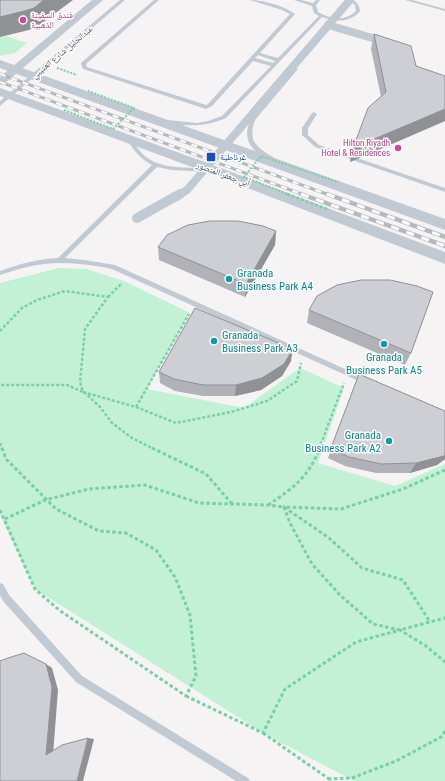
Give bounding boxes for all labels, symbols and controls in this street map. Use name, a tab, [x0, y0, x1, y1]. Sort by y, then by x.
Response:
place label: فندق السفينة الذهبية	[31, 10, 73, 30]
marker: فندق السفينة الذهبية	[18, 15, 28, 25]
street label: عبدالجليل شارع العتيبي	[29, 23, 96, 82]
place label: Hilton Riyadh Hotel & Residences	[321, 138, 390, 158]
marker: Hilton Riyadh Hotel & Residences	[393, 143, 403, 153]
marker: غرناطية	[205, 151, 217, 163]
place label: غرناطية	[220, 152, 247, 162]
street label: أبي جعفر المنصور	[193, 158, 252, 191]
place label: Granada Business Park A4	[237, 267, 313, 293]
marker: Granada Business Park A4	[224, 274, 234, 284]
place label: Granada Business Park A3	[222, 329, 298, 355]
marker: Granada Business Park A3	[209, 336, 219, 346]
marker: Granada Business Park A5	[379, 339, 389, 349]
place label: Granada Business Park A5	[346, 351, 422, 377]
place label: Granada Business Park A2	[305, 429, 381, 455]
marker: Granada Business Park A2	[384, 436, 394, 446]

